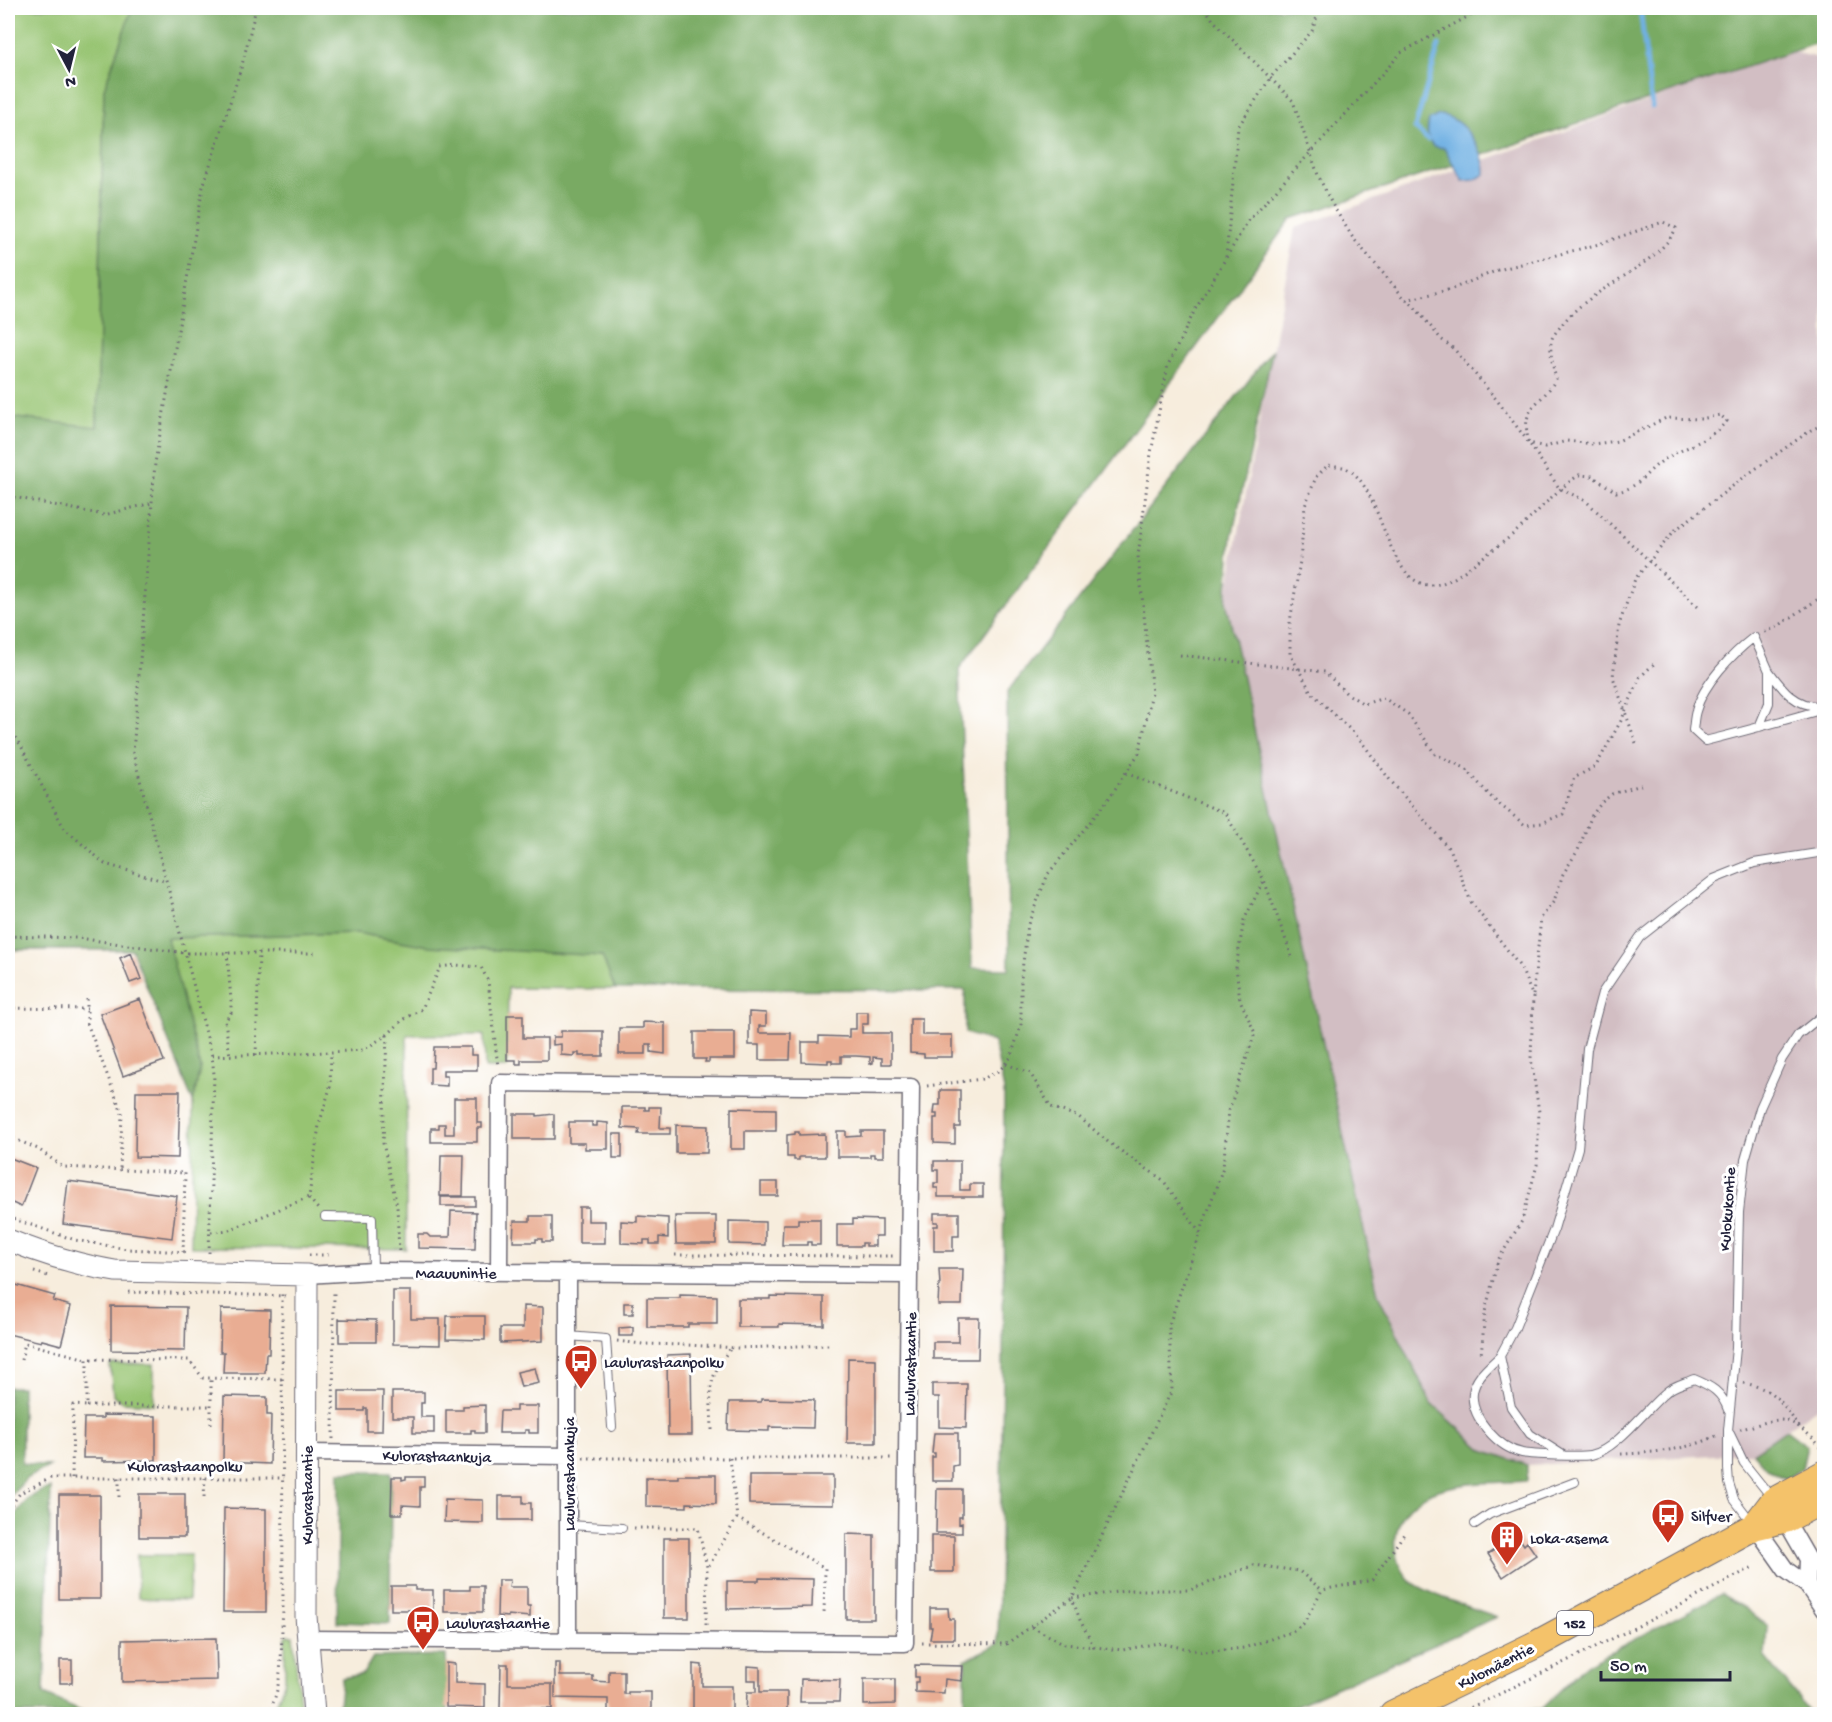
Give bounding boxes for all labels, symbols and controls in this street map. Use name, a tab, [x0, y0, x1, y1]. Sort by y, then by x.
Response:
north arrow	[39, 39, 99, 99]
text: N	[64, 70, 77, 91]
street label: Kulokukontie	[1717, 1166, 1742, 1252]
street label: Maauunintie	[416, 1266, 497, 1285]
street label: Laulurastaantie	[902, 1311, 923, 1416]
bus stop icon: Laulurastaanpolku	[563, 1343, 599, 1390]
place label: Laulurastaanpolku	[604, 1355, 724, 1374]
street label: Laulurastaankuja	[562, 1416, 581, 1531]
street label: Kulorastaantie	[300, 1445, 319, 1544]
street label: Kulorastaankuja	[382, 1448, 493, 1469]
street label: Kulorastaanpolku	[128, 1459, 243, 1478]
bus stop icon: Silfver	[1650, 1497, 1686, 1544]
place label: Silfver	[1691, 1509, 1733, 1528]
building icon: Loka-asema	[1489, 1519, 1525, 1566]
place label: Loka-asema	[1530, 1531, 1610, 1550]
bus stop icon: Laulurastaantie	[405, 1604, 441, 1651]
road number: 152	[1557, 1611, 1593, 1635]
place label: Laulurastaantie	[446, 1616, 551, 1635]
street label: Kulomäentie	[1456, 1641, 1538, 1695]
scale bar	[1601, 1644, 1730, 1682]
text: 50 m	[1610, 1657, 1647, 1678]

